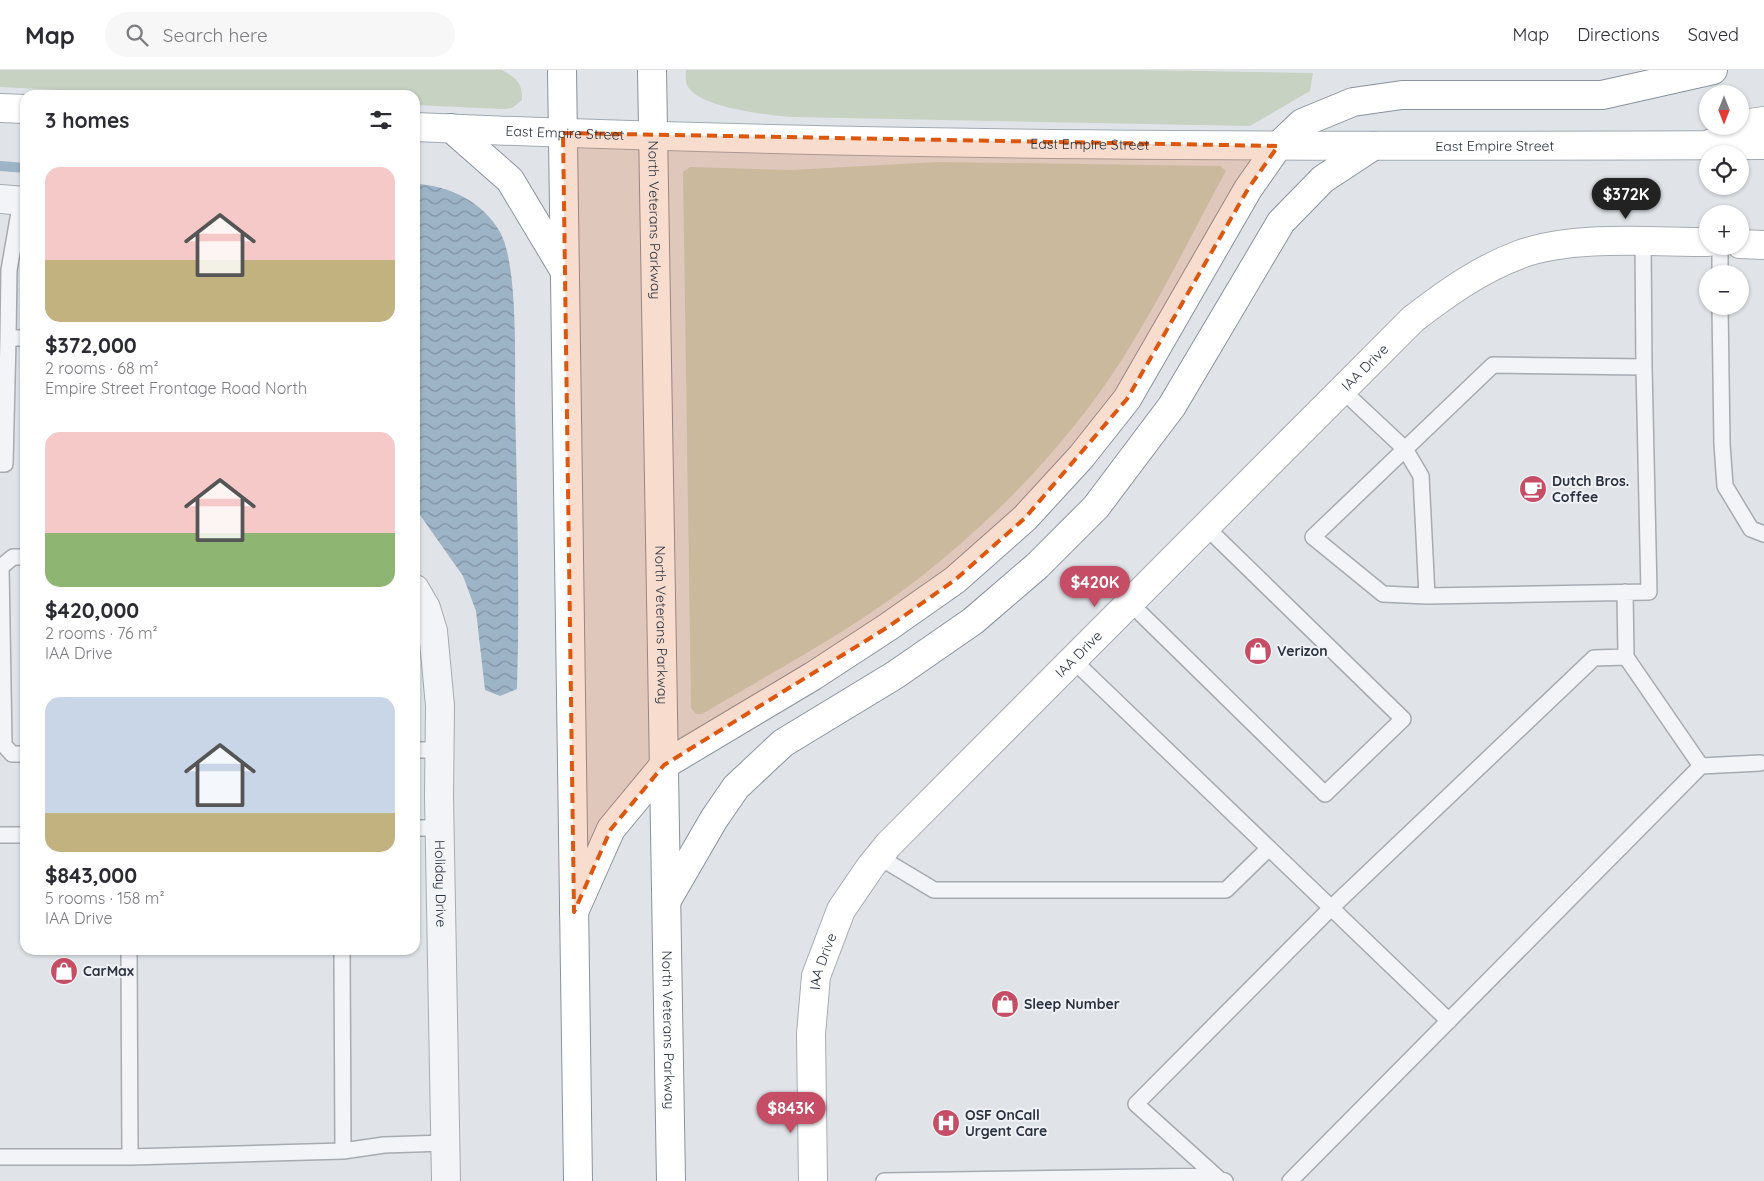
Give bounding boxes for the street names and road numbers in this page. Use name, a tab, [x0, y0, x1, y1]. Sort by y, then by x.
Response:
street label: East Empire Street	[505, 122, 625, 144]
street label: East Empire Street	[1030, 135, 1150, 154]
street label: East Empire Street	[1435, 137, 1554, 155]
street label: North Veterans Parkway	[644, 140, 665, 300]
street label: IAA Drive	[1338, 340, 1392, 395]
street label: North Veterans Parkway	[651, 545, 672, 705]
street label: IAA Drive	[1051, 627, 1106, 681]
street label: Holiday Drive	[431, 840, 450, 928]
street label: IAA Drive	[806, 930, 841, 991]
street label: North Veterans Parkway	[658, 950, 679, 1110]

